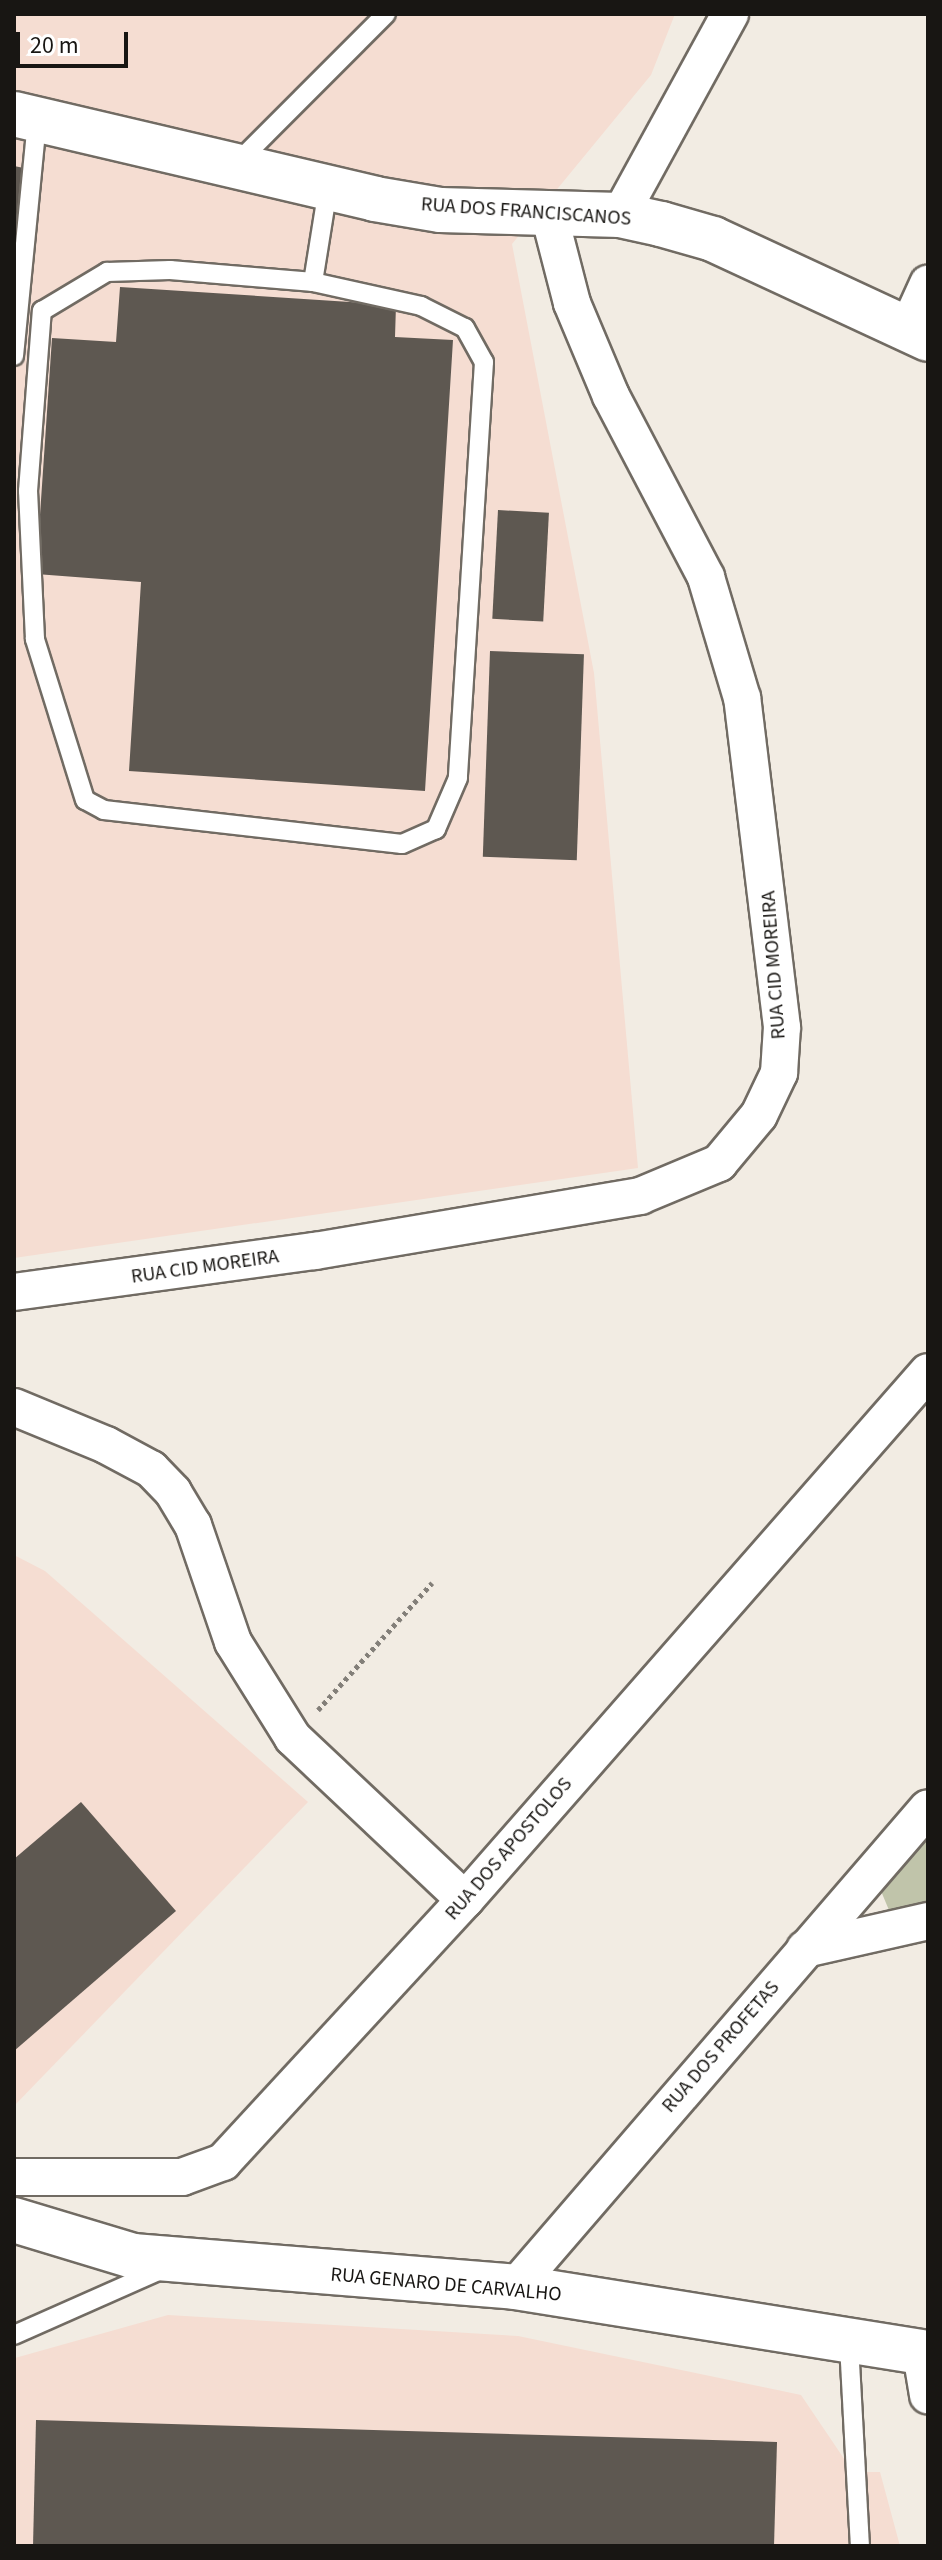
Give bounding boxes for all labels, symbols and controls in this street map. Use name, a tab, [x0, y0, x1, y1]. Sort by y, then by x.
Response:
scale bar	[20, 16, 132, 66]
text: 20 m	[30, 28, 79, 63]
street label: RUA DOS FRANCISCANOS	[420, 193, 632, 231]
street label: RUA CID MOREIRA	[757, 890, 791, 1040]
street label: RUA CID MOREIRA	[130, 1245, 280, 1289]
street label: RUA DOS APOSTOLOS	[440, 1773, 578, 1925]
street label: RUA DOS PROFETAS	[657, 1976, 785, 2118]
street label: RUA GENARO DE CARVALHO	[330, 2263, 562, 2307]

